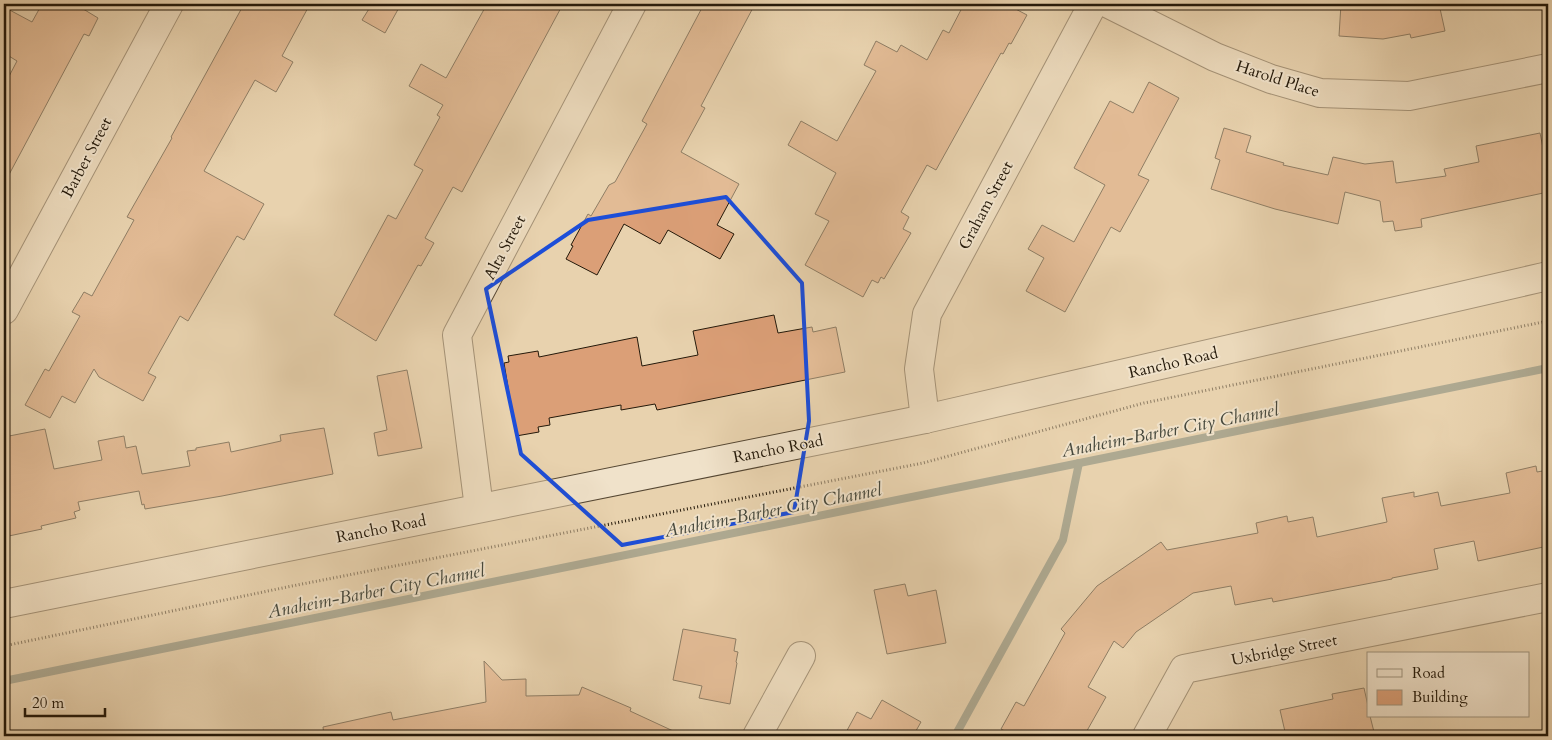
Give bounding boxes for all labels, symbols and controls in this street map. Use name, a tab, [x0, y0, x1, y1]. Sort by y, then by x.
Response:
street label: Harold Place	[1233, 55, 1322, 103]
street label: Barber Street	[56, 113, 117, 202]
street label: Graham Street	[953, 157, 1018, 254]
street label: Alta Street	[479, 211, 531, 284]
street label: Rancho Road	[1126, 342, 1221, 384]
water label: Anaheim-Barber City Channel	[1058, 397, 1282, 464]
street label: Rancho Road	[731, 429, 826, 468]
water label: Anaheim-Barber City Channel	[661, 477, 885, 544]
street label: Rancho Road	[334, 509, 429, 548]
water label: Anaheim-Barber City Channel	[264, 558, 488, 625]
street label: Uxbridge Street	[1229, 629, 1339, 671]
legend	[1367, 652, 1530, 718]
text: Road	[1412, 663, 1445, 683]
scale bar	[25, 685, 105, 717]
text: Building	[1412, 687, 1468, 707]
text: 20 m	[32, 693, 64, 713]

